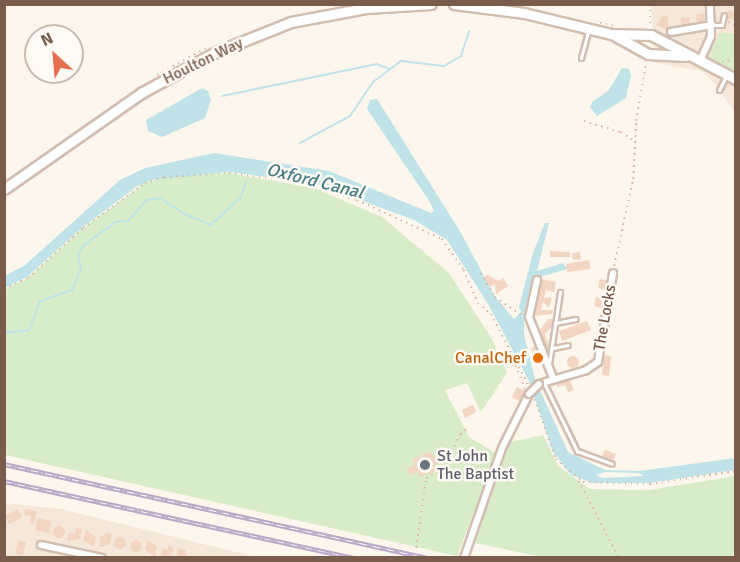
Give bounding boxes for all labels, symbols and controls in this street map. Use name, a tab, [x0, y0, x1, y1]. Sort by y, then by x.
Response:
north arrow	[24, 24, 84, 84]
text: N	[38, 28, 56, 51]
street label: Houlton Way	[160, 33, 246, 89]
water label: Oxford Canal	[264, 159, 366, 203]
street label: The Locks	[590, 283, 620, 353]
place label: CanalChef	[455, 348, 526, 368]
marker: CanalChef	[531, 351, 545, 365]
place label: St John The Baptist	[437, 446, 514, 484]
marker: St John The Baptist	[418, 458, 432, 472]

